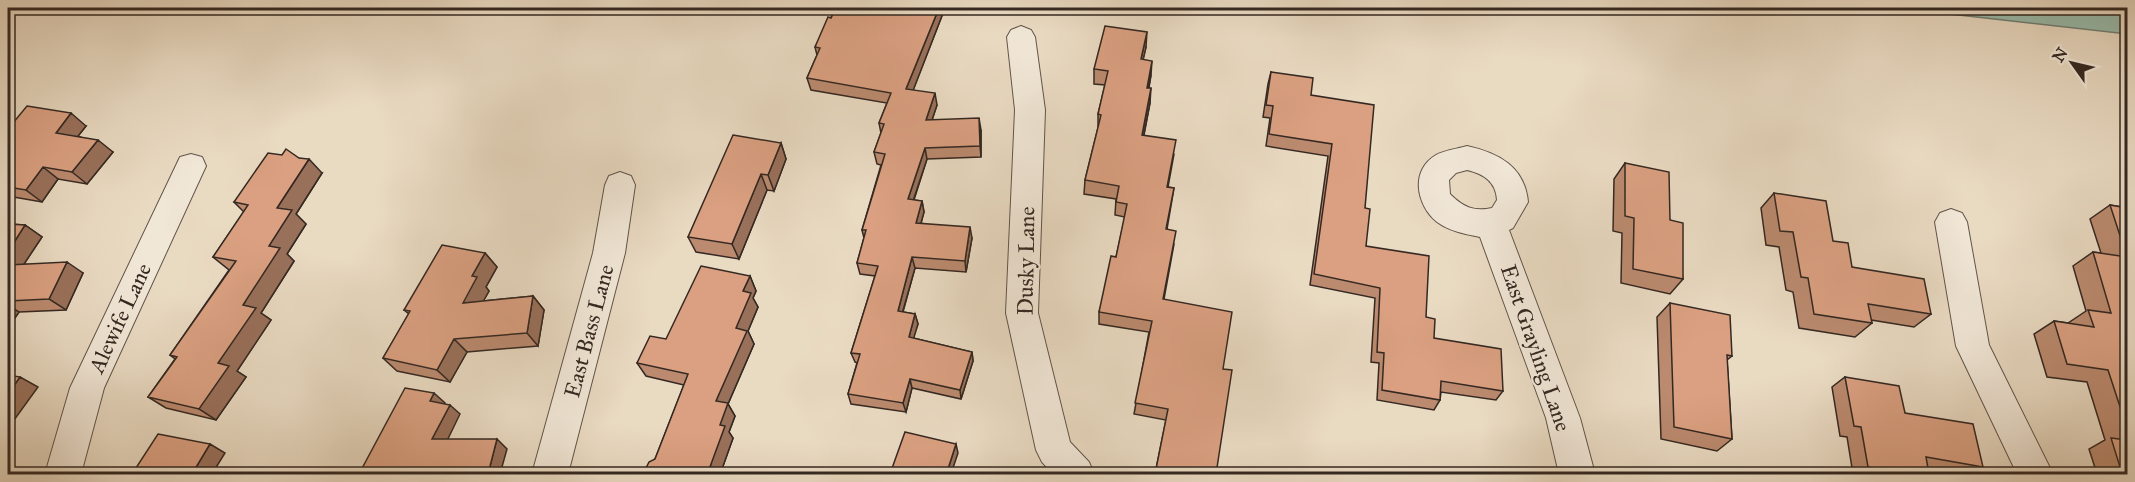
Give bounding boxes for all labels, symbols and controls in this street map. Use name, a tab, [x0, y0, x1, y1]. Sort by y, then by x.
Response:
north arrow	[2042, 33, 2102, 93]
text: N	[2048, 44, 2072, 66]
street label: Dusky Lane	[1012, 206, 1040, 316]
street label: Alewife Lane	[82, 259, 157, 378]
street label: East Bass Lane	[558, 261, 620, 401]
street label: East Grayling Lane	[1495, 261, 1577, 435]

